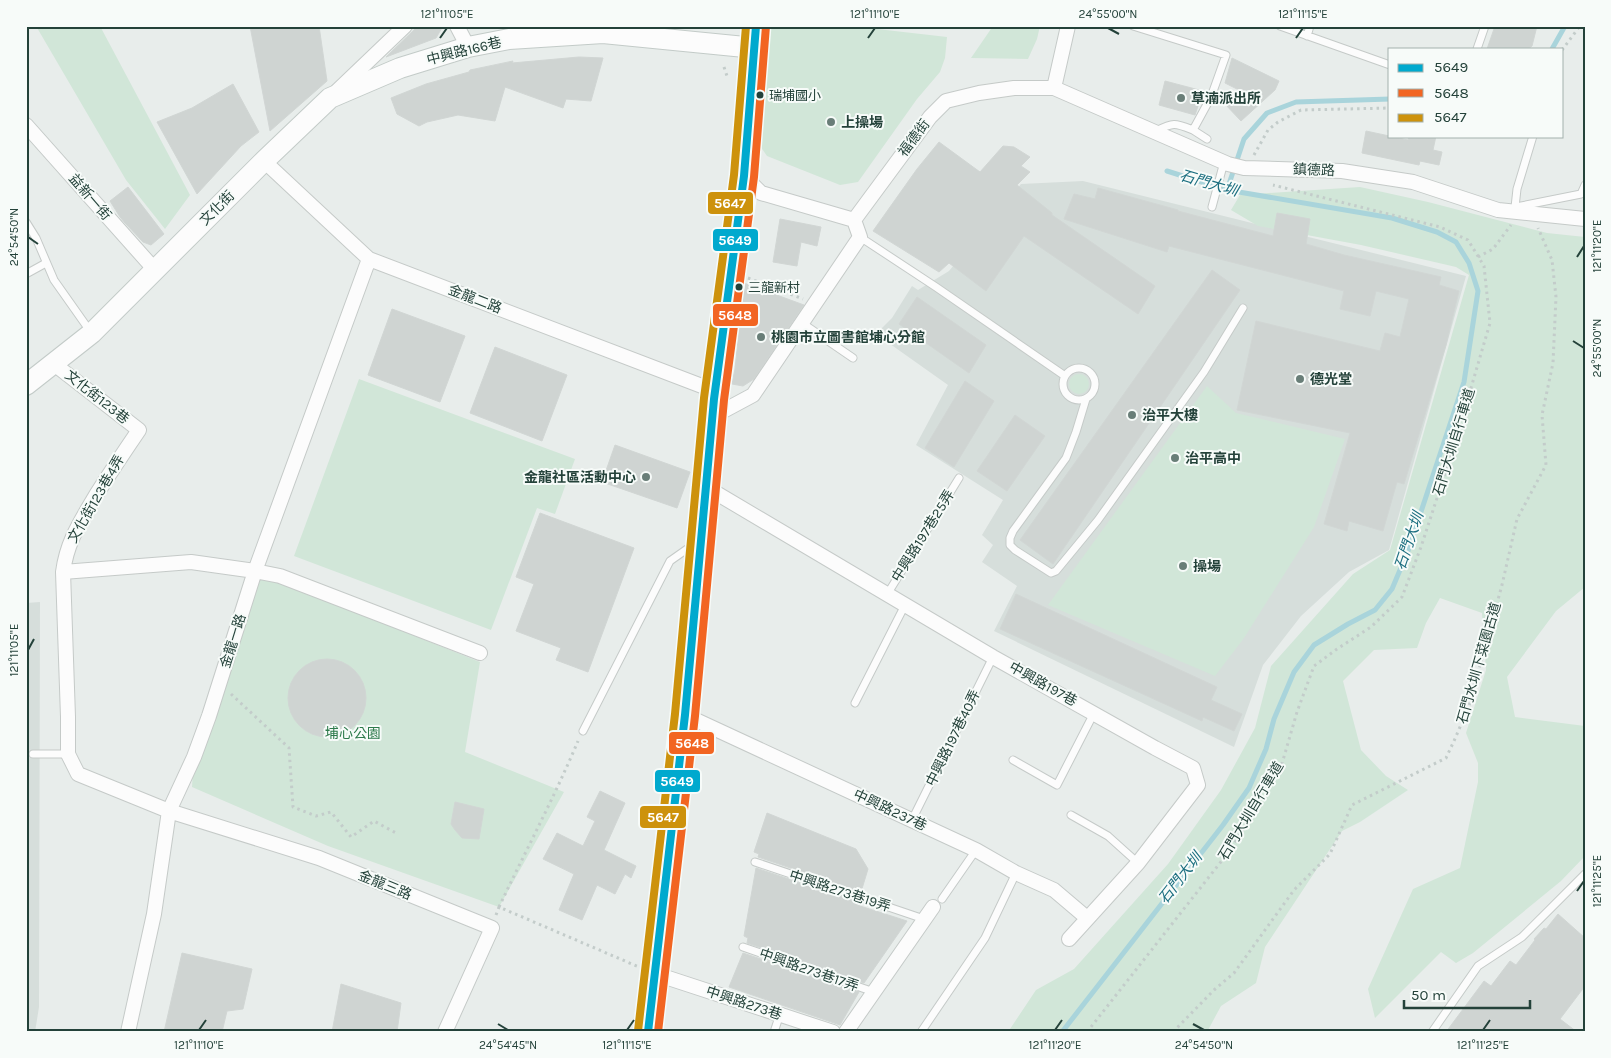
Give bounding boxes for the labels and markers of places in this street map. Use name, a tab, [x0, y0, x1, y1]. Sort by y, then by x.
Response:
place label: 瑞埔國小	[769, 88, 821, 103]
marker: 瑞埔國小	[755, 90, 765, 100]
place label: 草湳派出所	[1191, 90, 1261, 107]
marker: 草湳派出所	[1175, 92, 1187, 104]
place label: 上操場	[841, 114, 883, 131]
marker: 上操場	[825, 116, 837, 128]
place label: 三龍新村	[748, 280, 800, 295]
marker: 三龍新村	[734, 282, 744, 292]
place label: 桃園市立圖書館埔心分館	[771, 329, 925, 346]
marker: 桃園市立圖書館埔心分館	[755, 331, 767, 343]
place label: 德光堂	[1310, 371, 1352, 388]
marker: 德光堂	[1294, 373, 1306, 385]
place label: 治平大樓	[1142, 407, 1198, 424]
marker: 治平大樓	[1126, 409, 1138, 421]
place label: 治平高中	[1185, 450, 1241, 467]
marker: 治平高中	[1169, 452, 1181, 464]
place label: 金龍社區活動中心	[524, 469, 636, 486]
marker: 金龍社區活動中心	[640, 471, 652, 483]
place label: 操場	[1193, 558, 1221, 575]
marker: 操場	[1177, 560, 1189, 572]

